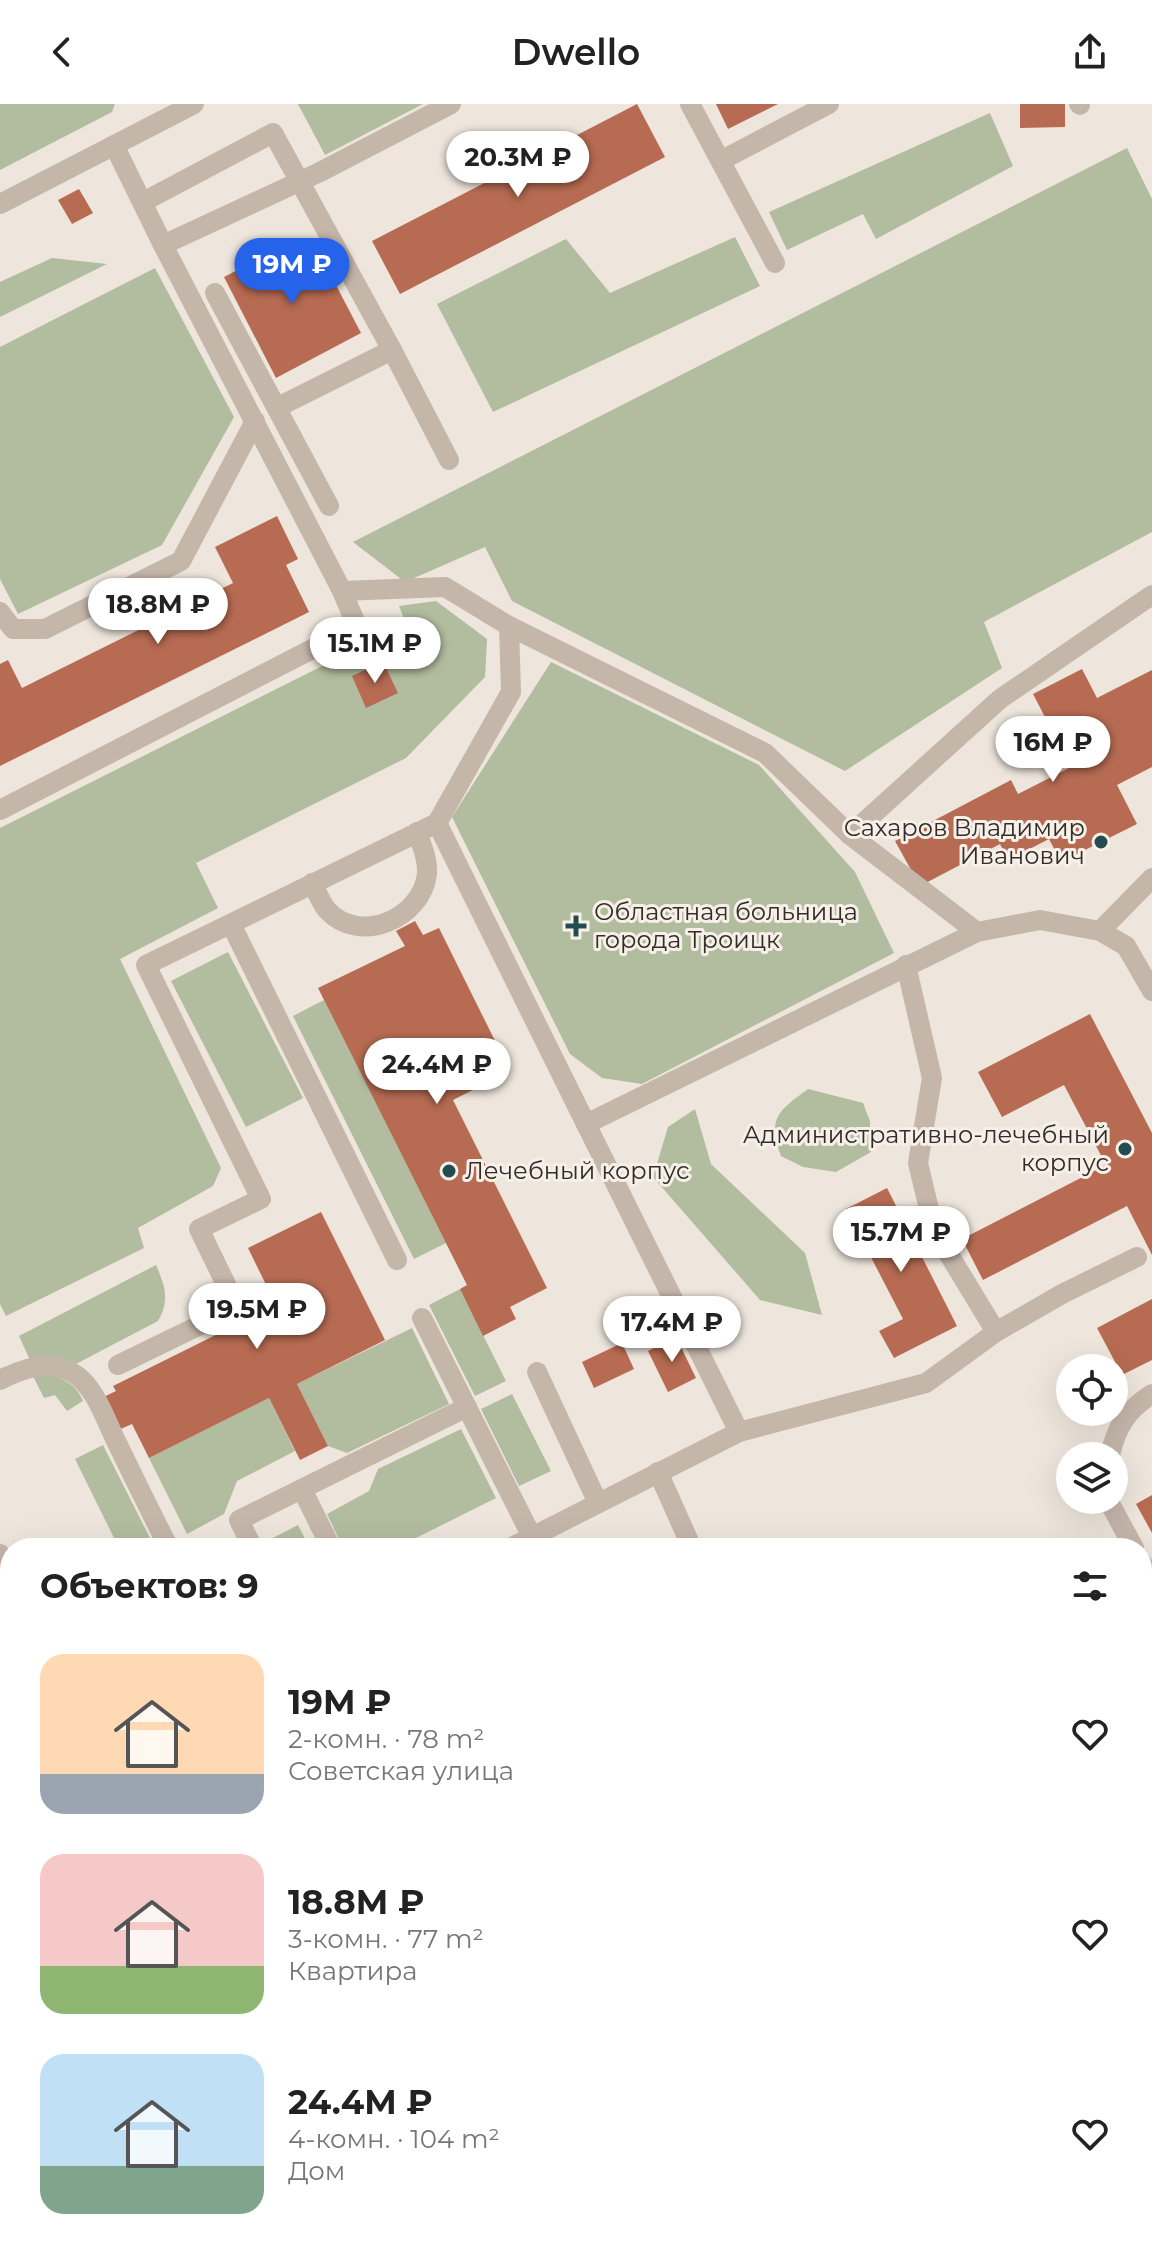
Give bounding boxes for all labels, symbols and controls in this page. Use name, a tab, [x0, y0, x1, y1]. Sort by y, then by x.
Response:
icon: back	[40, 30, 84, 74]
text: Dwello	[512, 30, 640, 74]
icon: share	[1068, 30, 1112, 74]
pin: 20.3M ₽	[444, 131, 592, 199]
text: 20.3M ₽	[464, 141, 572, 173]
pin: 19M ₽	[236, 238, 348, 306]
text: 19M ₽	[252, 248, 332, 280]
pin: 18.8M ₽	[84, 578, 232, 646]
text: 18.8M ₽	[106, 588, 210, 620]
pin: 15.1M ₽	[301, 617, 449, 685]
text: 15.1M ₽	[328, 627, 422, 659]
pin: 16M ₽	[997, 716, 1109, 784]
text: 16M ₽	[1013, 726, 1093, 758]
place label: Сахаров Владимир Иванович	[844, 813, 1085, 870]
marker: Сахаров Владимир Иванович	[1092, 833, 1110, 851]
place label: Областная больница города Троицк	[594, 897, 858, 954]
marker: Областная больница города Троицк	[565, 915, 587, 937]
pin: 24.4M ₽	[363, 1038, 511, 1106]
text: 24.4M ₽	[382, 1048, 492, 1080]
place label: Административно-лечебный корпус	[743, 1120, 1109, 1177]
marker: Административно-лечебный корпус	[1116, 1140, 1134, 1158]
place label: Лечебный корпус	[465, 1156, 690, 1185]
marker: Лечебный корпус	[440, 1162, 458, 1180]
pin: 15.7M ₽	[827, 1206, 975, 1274]
text: 15.7M ₽	[851, 1216, 951, 1248]
pin: 19.5M ₽	[183, 1283, 331, 1351]
text: 19.5M ₽	[206, 1293, 308, 1325]
pin: 17.4M ₽	[598, 1296, 746, 1364]
text: 17.4M ₽	[621, 1306, 723, 1338]
map controls	[1056, 1354, 1128, 1514]
button: locate	[1056, 1354, 1128, 1426]
button: layers	[1056, 1442, 1128, 1514]
icon: filters	[1068, 1564, 1112, 1608]
text: Объектов: 9	[40, 1565, 259, 1607]
text: 19M ₽	[288, 1681, 391, 1723]
icon: home	[104, 1686, 200, 1782]
icon: heart	[1068, 1712, 1112, 1756]
text: 2-комн. · 78 m²	[288, 1723, 484, 1755]
text: Советская улица	[288, 1755, 514, 1787]
text: 18.8M ₽	[288, 1881, 424, 1923]
icon: home	[104, 1886, 200, 1982]
icon: heart	[1068, 1912, 1112, 1956]
text: 3-комн. · 77 m²	[288, 1923, 484, 1955]
text: Квартира	[288, 1955, 417, 1987]
text: 24.4M ₽	[288, 2081, 433, 2123]
icon: home	[104, 2086, 200, 2182]
icon: heart	[1068, 2112, 1112, 2156]
text: 4-комн. · 104 m²	[288, 2123, 500, 2155]
text: Дом	[288, 2155, 345, 2187]

